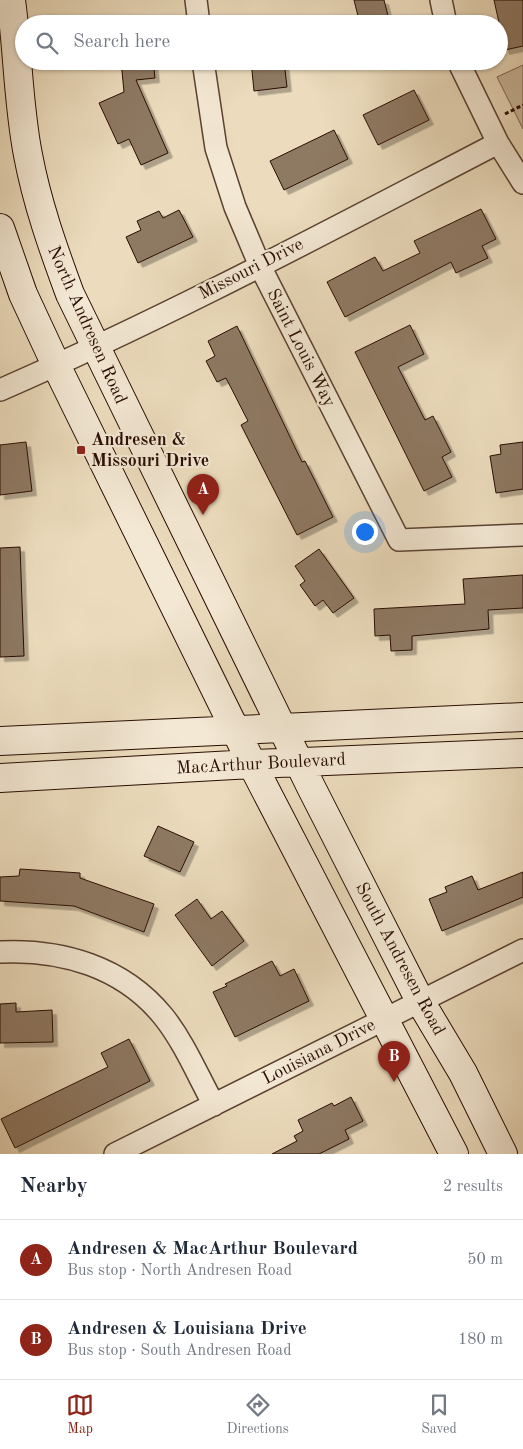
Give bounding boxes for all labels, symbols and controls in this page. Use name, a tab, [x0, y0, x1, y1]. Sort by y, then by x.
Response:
search box	[15, 15, 508, 70]
icon: search	[33, 29, 61, 57]
text: Search here	[73, 33, 170, 52]
street label: Missouri Drive	[196, 235, 306, 303]
street label: North Andresen Road	[44, 243, 130, 407]
street label: Saint Louis Way	[263, 286, 339, 411]
place label: Andresen & Missouri Drive	[91, 431, 209, 470]
marker: Andresen & Missouri Drive	[75, 444, 87, 456]
pin: A	[187, 474, 219, 515]
your location	[352, 519, 378, 545]
street label: MacArthur Boulevard	[176, 751, 346, 777]
street label: South Andresen Road	[352, 880, 448, 1038]
street label: Louisiana Drive	[260, 1016, 378, 1088]
pin: B	[378, 1041, 410, 1082]
text: Nearby	[20, 1176, 88, 1197]
text: 2 results	[443, 1179, 503, 1195]
text: Andresen & MacArthur Boulevard	[67, 1240, 358, 1259]
text: A	[30, 1252, 42, 1268]
text: 50 m	[467, 1252, 503, 1268]
text: Bus stop · North Andresen Road	[67, 1263, 292, 1279]
text: Andresen & Louisiana Drive	[67, 1320, 307, 1339]
text: B	[30, 1332, 42, 1348]
text: 180 m	[458, 1332, 503, 1348]
text: Bus stop · South Andresen Road	[67, 1343, 292, 1359]
tab: Map	[66, 1391, 94, 1438]
tab: Directions	[227, 1391, 289, 1438]
tab: Saved	[421, 1391, 457, 1438]

